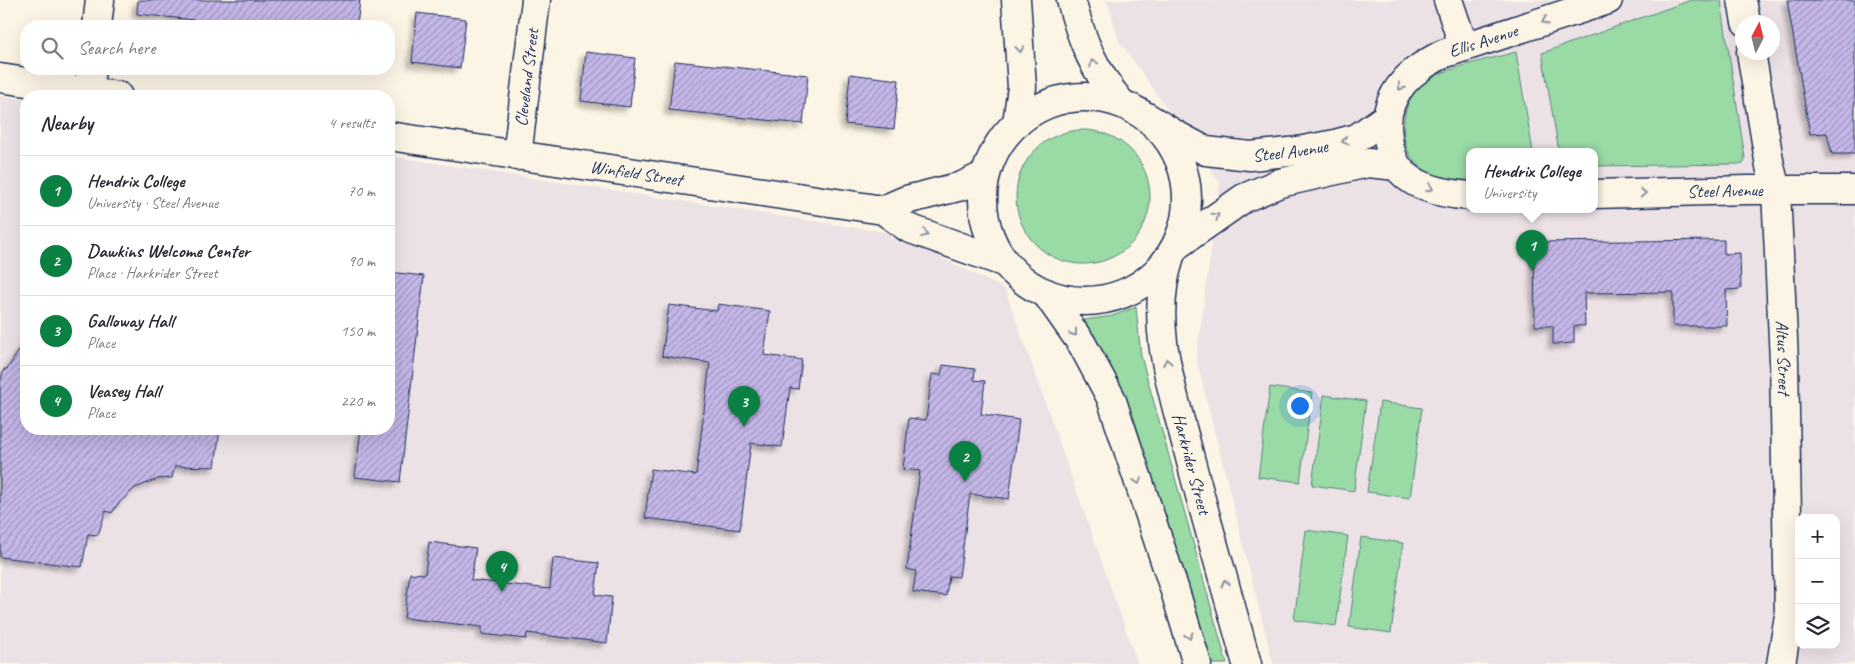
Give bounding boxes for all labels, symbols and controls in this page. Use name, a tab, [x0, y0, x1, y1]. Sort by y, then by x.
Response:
one-way arrow	[1542, 15, 1550, 25]
north arrow	[1735, 15, 1780, 60]
street label: Ellis Avenue	[1446, 19, 1522, 62]
search box	[20, 20, 395, 75]
street label: Cleveland Street	[510, 25, 544, 128]
icon: search	[38, 34, 66, 62]
text: Search here	[78, 36, 155, 60]
one-way arrow	[1014, 45, 1025, 53]
one-way arrow	[1089, 59, 1099, 68]
one-way arrow	[1398, 82, 1407, 91]
text: Nearby	[40, 110, 93, 136]
text: 4 results	[328, 113, 375, 133]
street label: Steel Avenue	[1251, 134, 1331, 167]
one-way arrow	[1341, 136, 1349, 146]
popup	[1466, 148, 1598, 213]
street label: Winfield Street	[589, 155, 687, 191]
text: Hendrix College	[1483, 159, 1581, 183]
text: Hendrix College	[87, 169, 185, 193]
street label: Steel Avenue	[1687, 179, 1764, 203]
text: 1	[52, 181, 60, 201]
text: 70 m	[348, 181, 375, 201]
one-way arrow	[1425, 182, 1434, 192]
text: University	[1483, 183, 1537, 203]
one-way arrow	[1640, 188, 1647, 198]
text: University · Steel Avenue	[87, 193, 218, 213]
one-way arrow	[1211, 213, 1220, 222]
one-way arrow	[920, 228, 929, 238]
pin: 1	[1516, 230, 1548, 271]
text: Dawkins Welcome Center	[87, 239, 250, 263]
text: 2	[52, 251, 60, 271]
text: 90 m	[348, 251, 375, 271]
text: Place · Harkrider Street	[87, 263, 218, 283]
text: Galloway Hall	[87, 309, 174, 333]
street label: Altus Street	[1771, 320, 1796, 398]
text: 3	[52, 321, 60, 341]
text: 150 m	[341, 321, 375, 341]
one-way arrow	[1068, 327, 1077, 337]
text: Place	[87, 333, 115, 353]
one-way arrow	[1162, 358, 1172, 367]
text: Veasey Hall	[87, 379, 160, 403]
pin: 3	[728, 386, 760, 427]
text: 4	[52, 391, 60, 411]
text: 220 m	[341, 391, 375, 411]
your location	[1287, 393, 1313, 419]
text: Place	[87, 403, 115, 423]
street label: Harkrider Street	[1168, 411, 1216, 519]
pin: 2	[949, 441, 981, 482]
one-way arrow	[1133, 477, 1143, 485]
map controls	[1795, 514, 1840, 649]
button: +	[1795, 514, 1840, 559]
pin: 4	[486, 551, 518, 592]
button: −	[1795, 559, 1840, 604]
one-way arrow	[1220, 580, 1230, 588]
button: layers	[1795, 604, 1840, 649]
one-way arrow	[1183, 631, 1193, 639]

